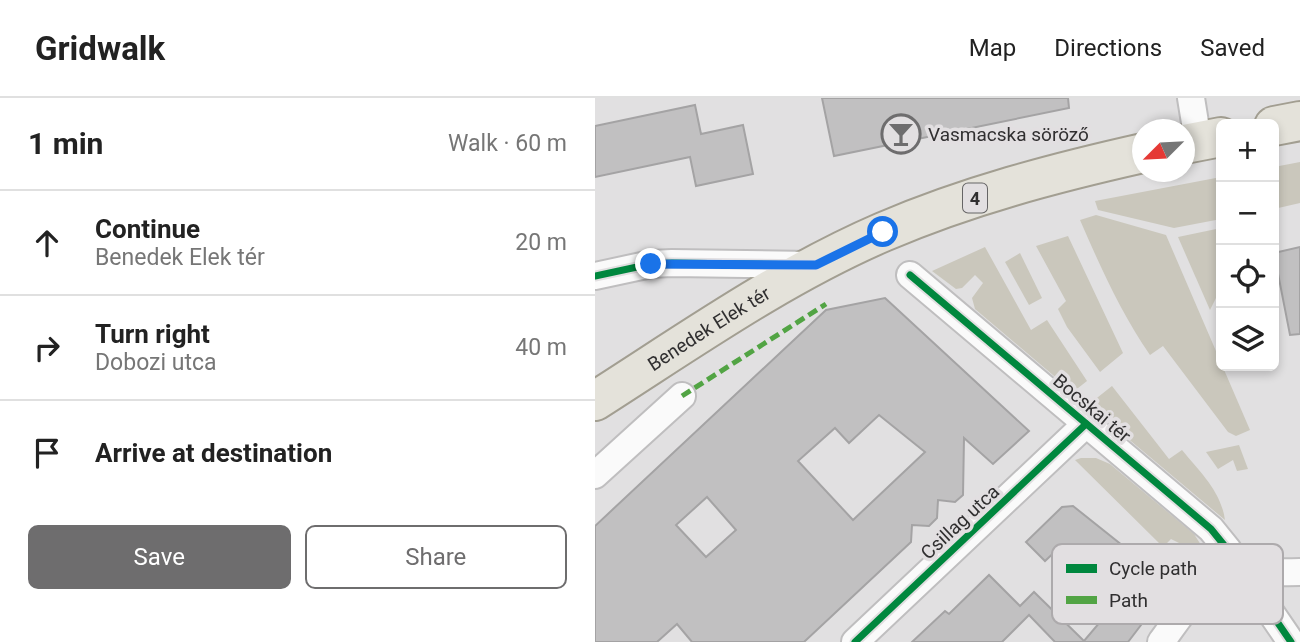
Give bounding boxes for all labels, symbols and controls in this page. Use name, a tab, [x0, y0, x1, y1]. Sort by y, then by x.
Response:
text: Gridwalk	[35, 29, 165, 68]
text: Map	[969, 34, 1016, 62]
text: Directions	[1054, 34, 1162, 62]
text: Saved	[1200, 34, 1265, 62]
bar icon: Vasmacska söröző	[880, 113, 922, 155]
north arrow	[1132, 119, 1195, 182]
map controls	[1216, 119, 1279, 371]
button: +	[1216, 119, 1279, 182]
place label: Vasmacska söröző	[928, 123, 1089, 146]
text: 1 min	[28, 126, 103, 161]
text: Walk · 60 m	[448, 130, 567, 157]
button: −	[1216, 182, 1279, 245]
road number: 4	[963, 184, 987, 212]
text: Continue	[95, 214, 200, 244]
route start	[867, 216, 898, 247]
icon: ahead	[28, 224, 66, 262]
text: 20 m	[515, 229, 567, 256]
text: Benedek Elek tér	[95, 244, 265, 271]
button: locate	[1216, 245, 1279, 308]
route end	[635, 248, 666, 279]
street label: Benedek Elek tér	[643, 281, 775, 375]
button: layers	[1216, 308, 1279, 371]
text: Turn right	[95, 319, 210, 349]
icon: right	[28, 329, 66, 367]
text: 40 m	[515, 334, 567, 361]
text: Dobozi utca	[95, 349, 217, 376]
street label: Bocskai tér	[1048, 369, 1136, 448]
icon: arrive	[28, 434, 66, 472]
text: Arrive at destination	[95, 438, 332, 468]
street label: Csillag utca	[916, 480, 1004, 564]
button: Save	[28, 525, 291, 589]
button: Share	[305, 525, 567, 589]
legend	[1052, 544, 1283, 624]
text: Cycle path	[1109, 557, 1197, 580]
text: Path	[1109, 589, 1148, 612]

